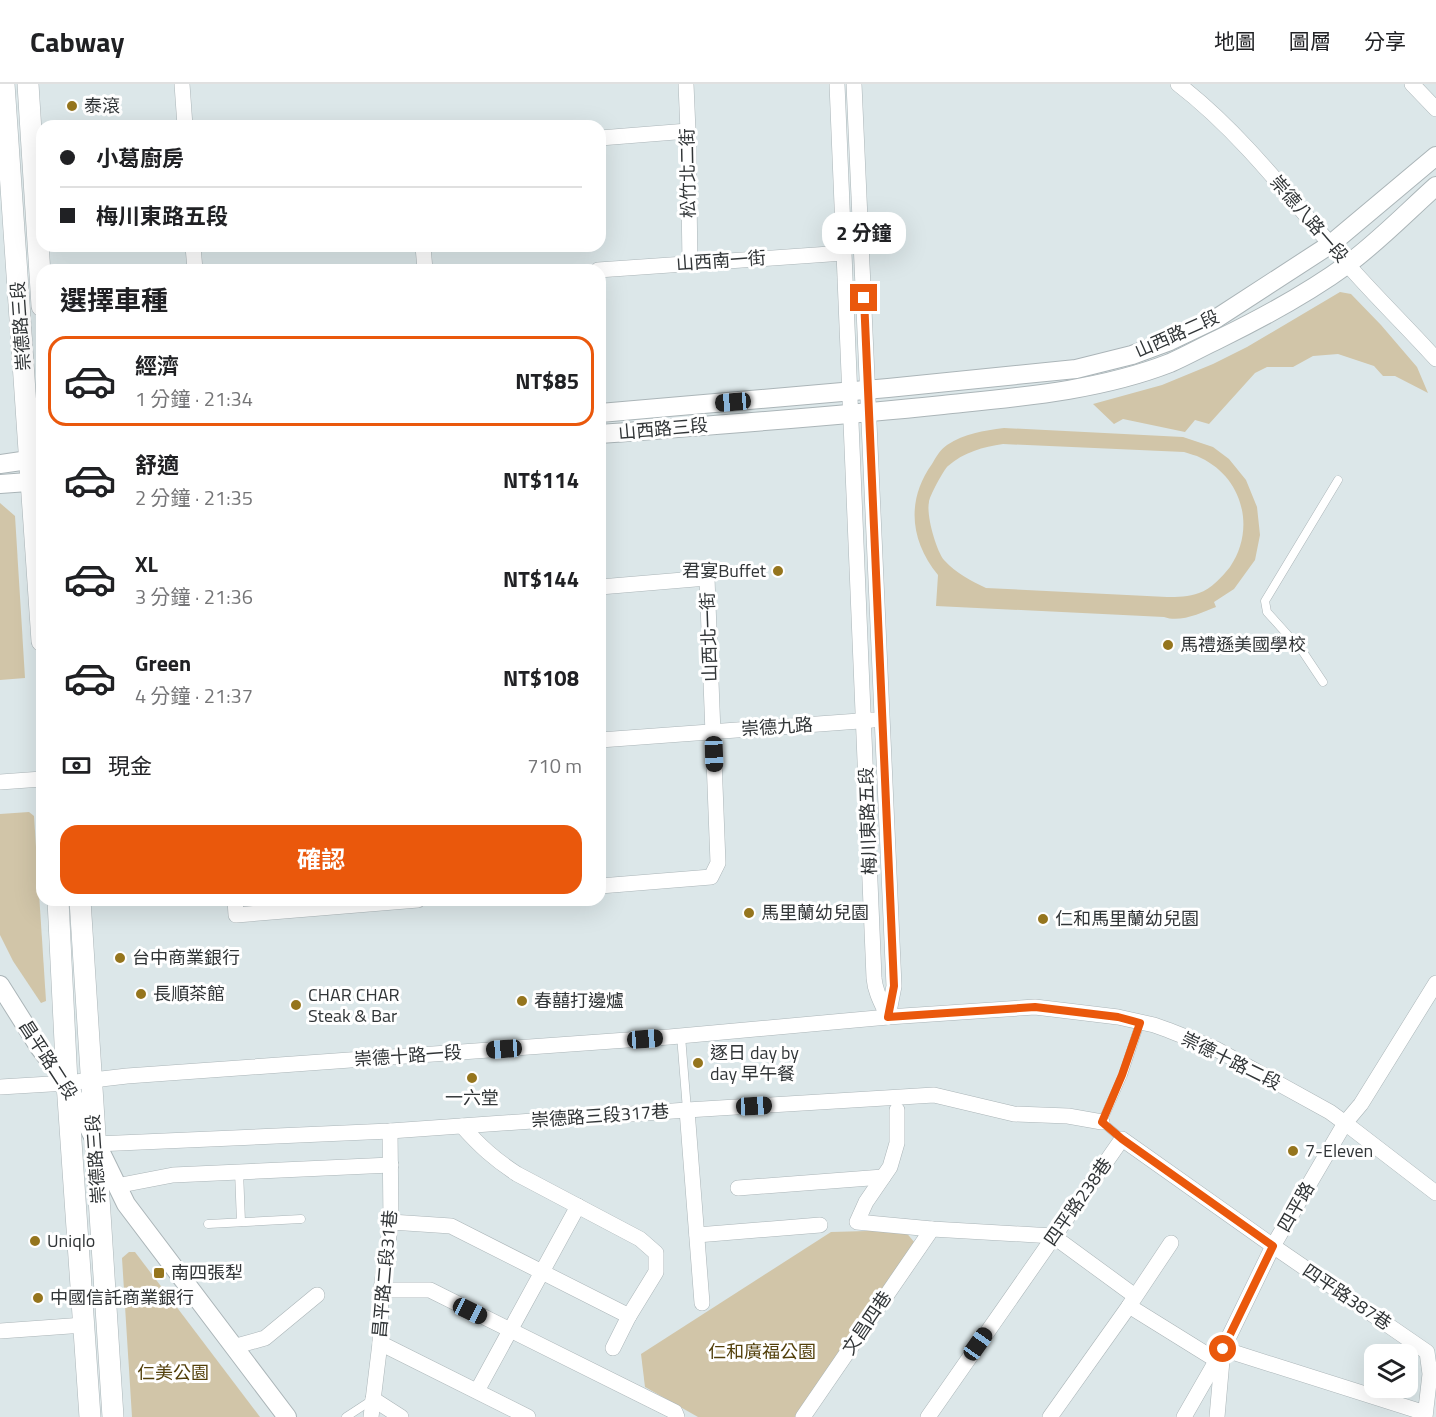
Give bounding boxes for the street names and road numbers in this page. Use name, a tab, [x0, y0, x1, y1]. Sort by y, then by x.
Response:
street label: 松竹北二街	[673, 128, 702, 218]
street label: 崇德八路一段	[1264, 169, 1355, 268]
street label: 山西南一街	[675, 244, 767, 277]
street label: 崇德路三段	[4, 280, 37, 372]
street label: 山西路二段	[1130, 303, 1223, 364]
street label: 山西路三段	[617, 411, 709, 446]
street label: 山西北一街	[693, 592, 724, 682]
street label: 崇德九路	[740, 711, 814, 742]
street label: 梅川東路五段	[852, 767, 883, 875]
street label: 昌平路二段	[13, 1015, 84, 1105]
street label: 崇德十路二段	[1177, 1025, 1286, 1096]
street label: 崇德十路一段	[353, 1038, 463, 1073]
street label: 崇德路三段317巷	[530, 1097, 670, 1134]
street label: 崇德路三段	[79, 1113, 112, 1205]
street label: 四平路238巷	[1037, 1152, 1118, 1251]
street label: 四平路	[1270, 1177, 1321, 1237]
street label: 昌平路二段31巷	[365, 1209, 404, 1339]
street label: 四平路387巷	[1297, 1257, 1397, 1336]
street label: 文昌四巷	[835, 1285, 898, 1360]

